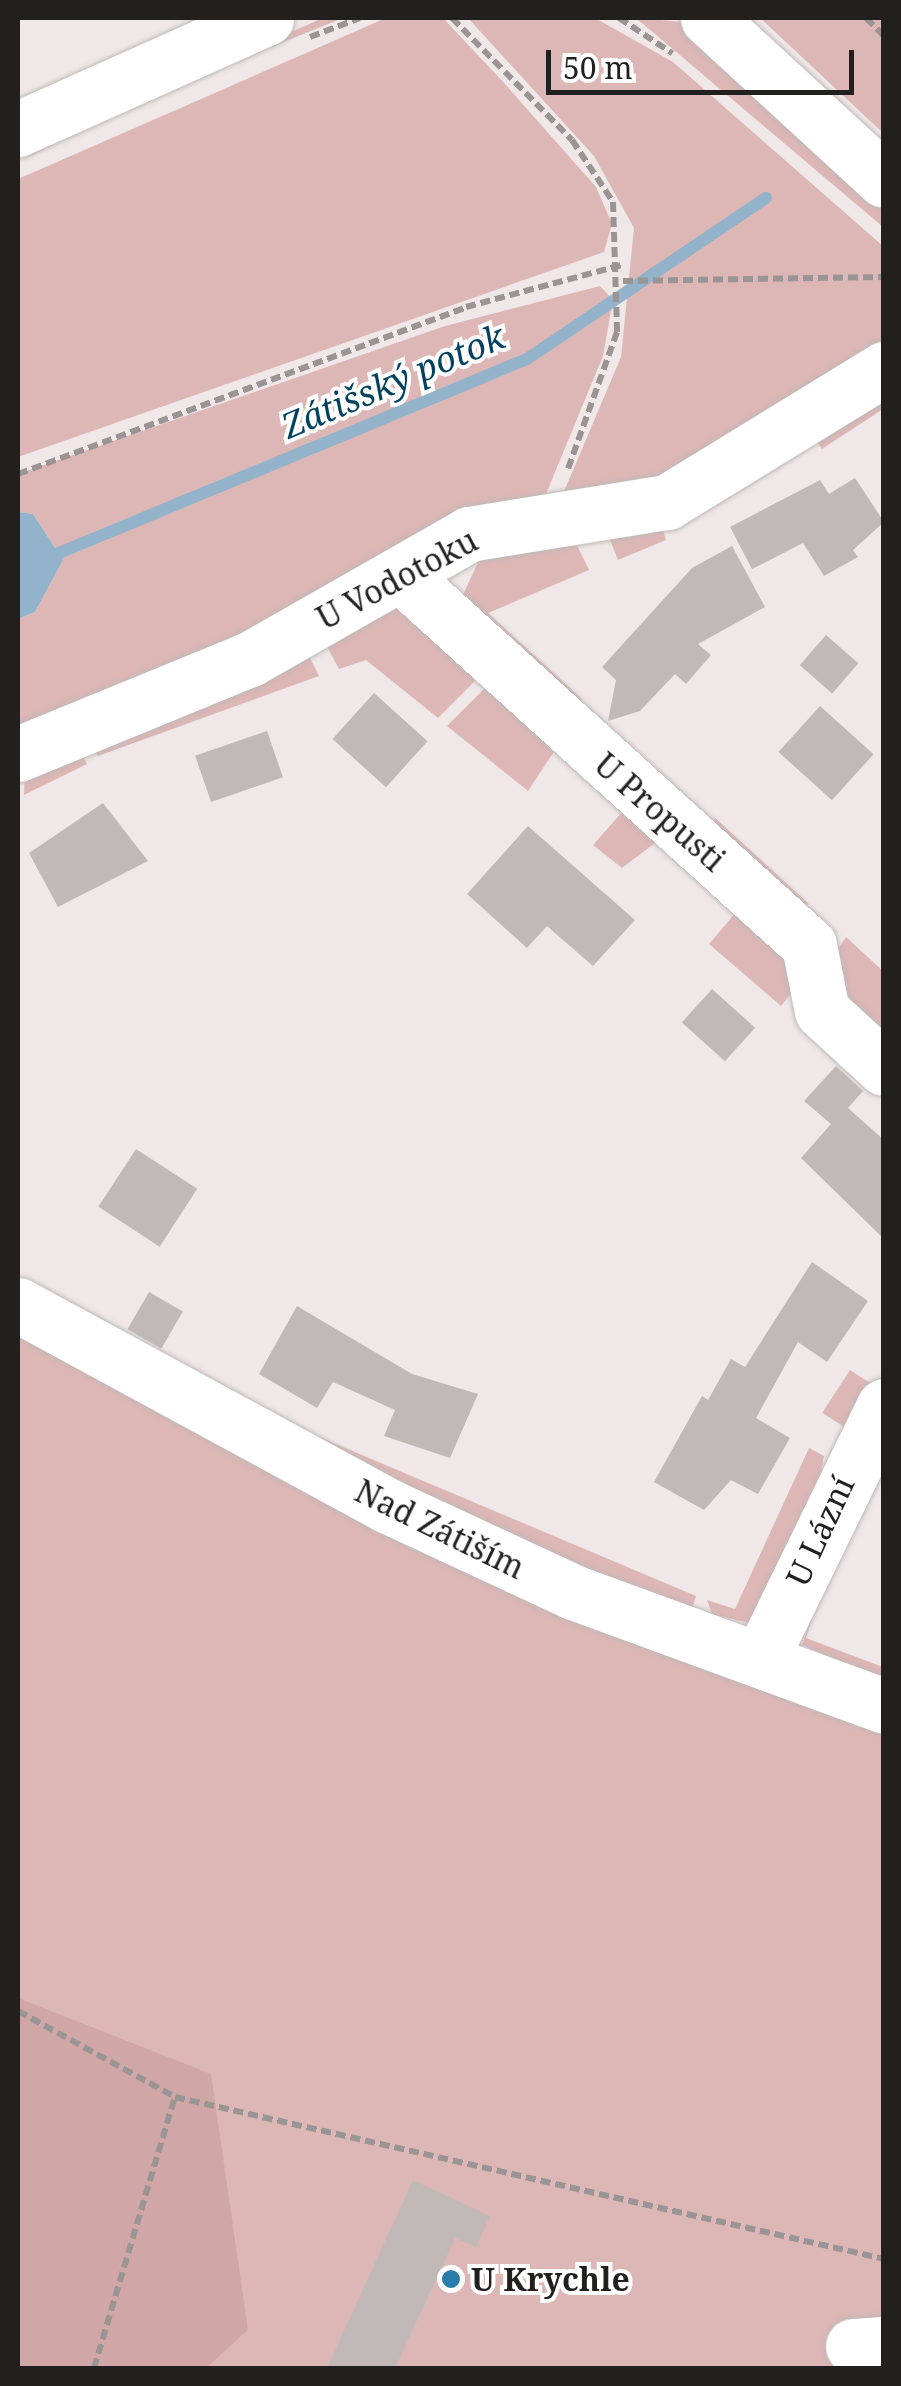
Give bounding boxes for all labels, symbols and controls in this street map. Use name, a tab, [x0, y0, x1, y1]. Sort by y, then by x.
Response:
scale bar	[551, 30, 858, 92]
text: 50 m	[563, 47, 633, 88]
water label: Zátišský potok	[275, 315, 511, 447]
street label: U Vodotoku	[310, 521, 484, 637]
street label: U Propusti	[587, 745, 733, 879]
street label: U Lázní	[778, 1470, 862, 1592]
street label: Nad Zátiším	[349, 1471, 531, 1587]
place label: U Krychle	[471, 2260, 630, 2298]
marker: U Krychle	[440, 2268, 462, 2290]

